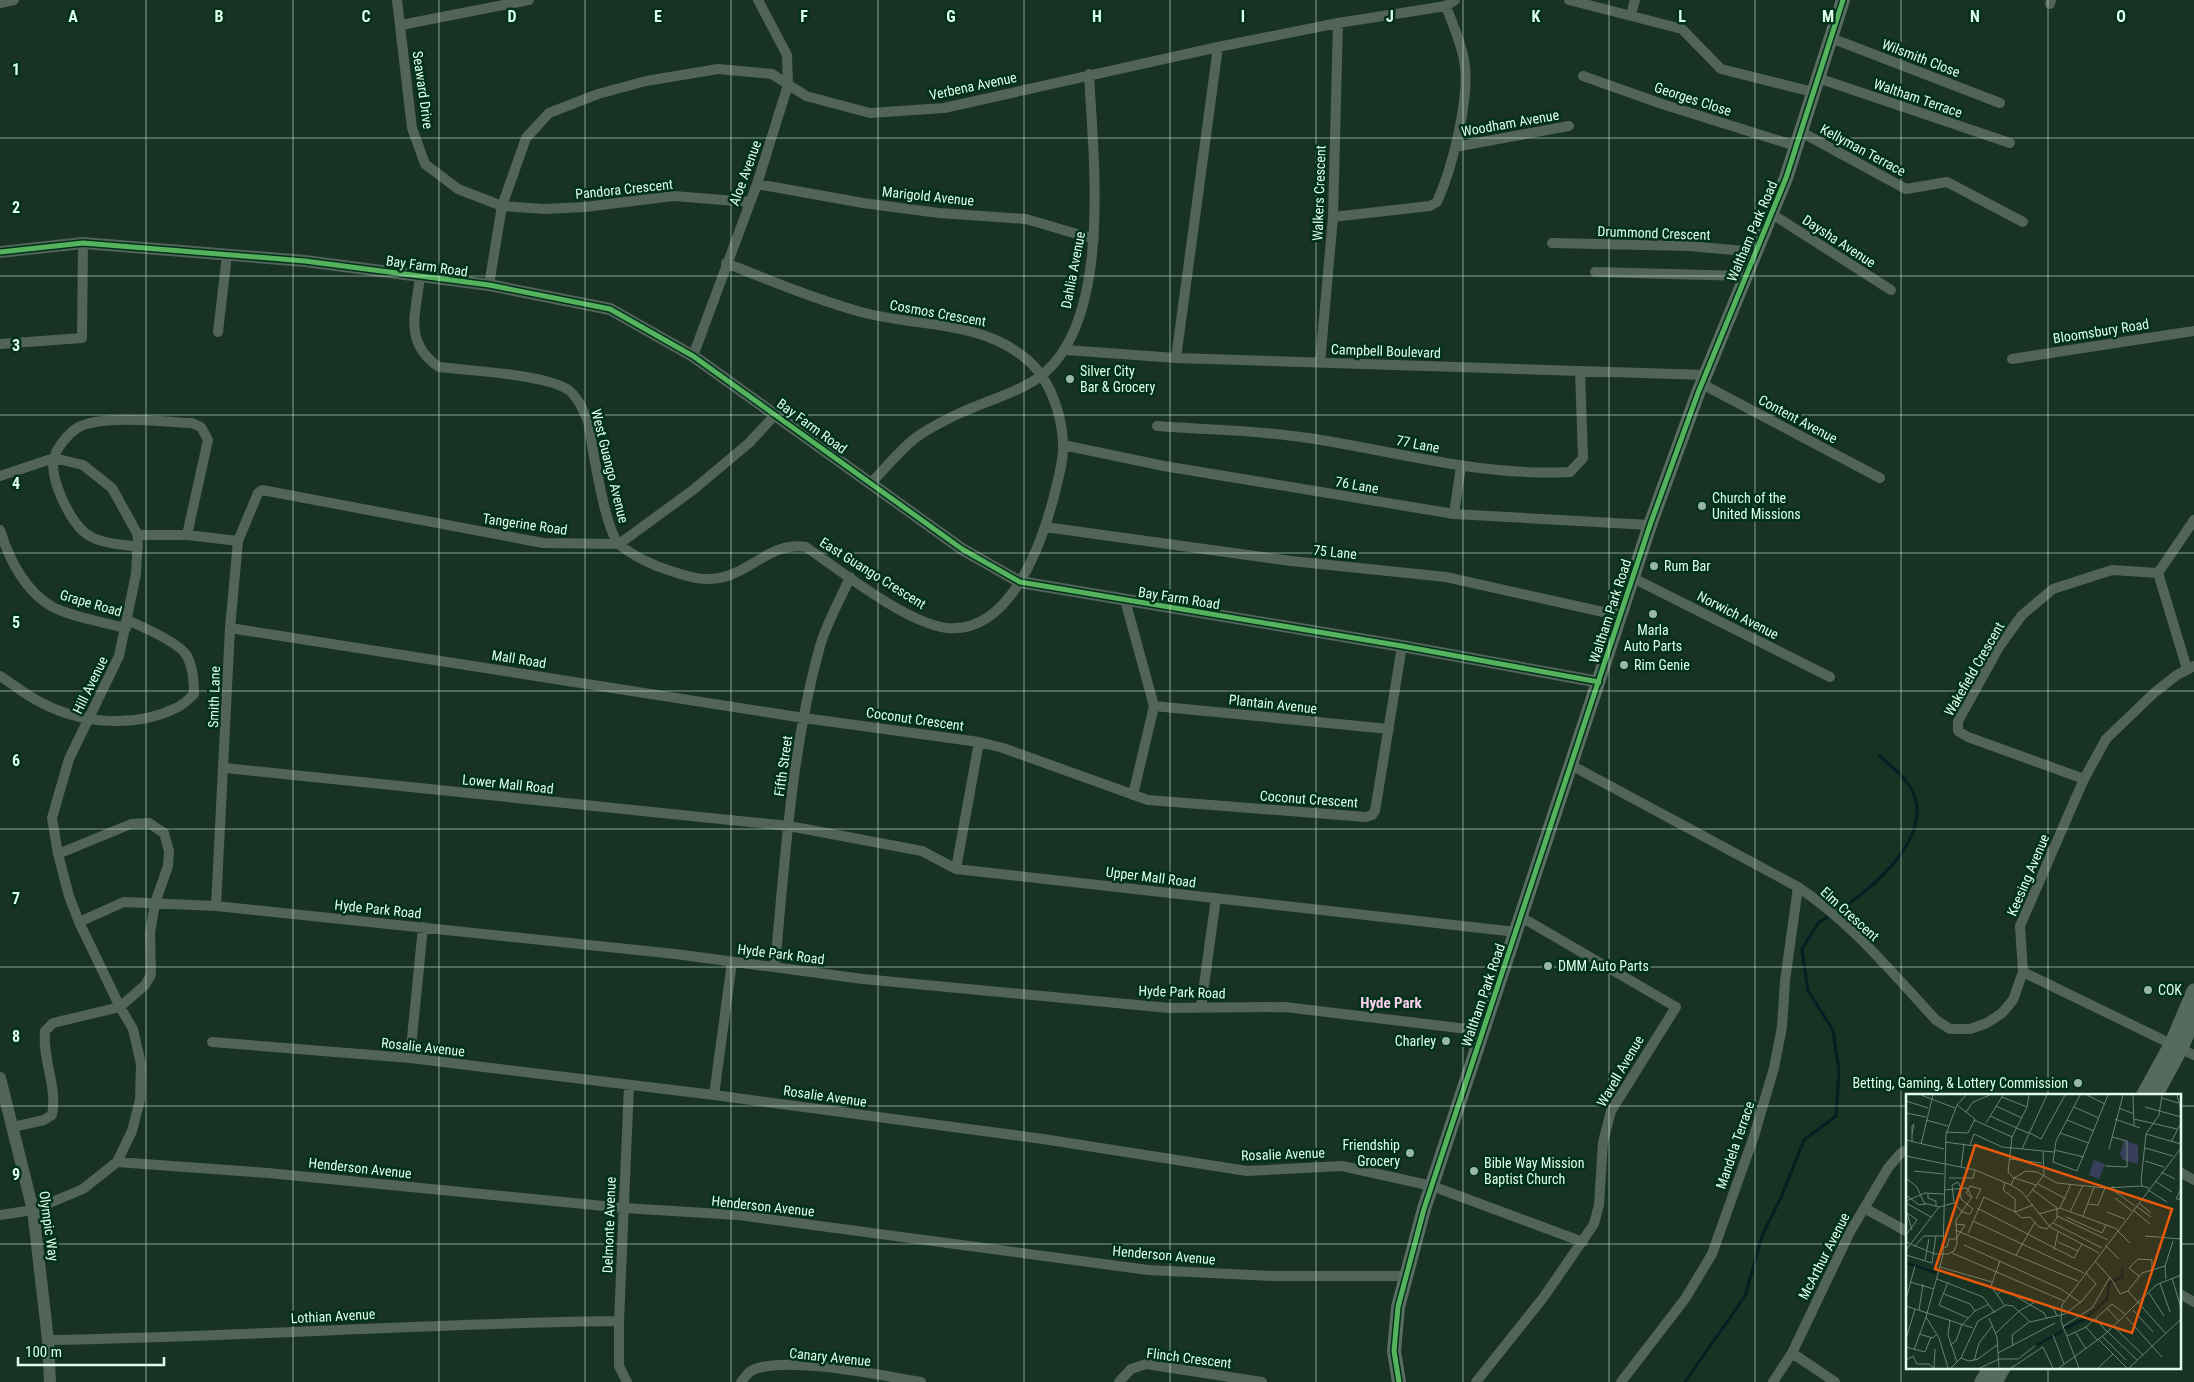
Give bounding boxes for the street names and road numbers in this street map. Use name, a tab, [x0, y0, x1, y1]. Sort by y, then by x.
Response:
street label: Wilsmith Close	[1880, 36, 1963, 80]
street label: Seaward Drive	[410, 50, 436, 130]
street label: Verbena Avenue	[928, 69, 1019, 103]
street label: Waltham Terrace	[1872, 75, 1965, 121]
street label: Georges Close	[1652, 79, 1734, 119]
street label: Woodham Avenue	[1460, 106, 1561, 139]
street label: Kellyman Terrace	[1818, 121, 1909, 179]
street label: Aloe Avenue	[726, 138, 764, 208]
street label: Walkers Crescent	[1309, 145, 1329, 241]
street label: Pandora Crescent	[574, 176, 674, 202]
street label: Waltham Park Road	[1724, 178, 1780, 284]
street label: Marigold Avenue	[881, 183, 975, 209]
street label: Daysha Avenue	[1800, 211, 1879, 271]
street label: Drummond Crescent	[1597, 223, 1711, 243]
street label: Dahlia Avenue	[1058, 230, 1088, 310]
street label: Bay Farm Road	[385, 252, 469, 280]
street label: Cosmos Crescent	[889, 297, 987, 329]
street label: Bloomsbury Road	[2052, 316, 2150, 346]
street label: Campbell Boulevard	[1331, 341, 1441, 361]
street label: Content Avenue	[1756, 392, 1840, 447]
street label: Bay Farm Road	[774, 395, 850, 457]
street label: West Guango Avenue	[588, 407, 632, 525]
street label: 77 Lane	[1395, 432, 1441, 456]
street label: 76 Lane	[1334, 473, 1380, 497]
street label: Tangerine Road	[481, 510, 569, 538]
street label: East Guango Crescent	[817, 534, 929, 612]
street label: 75 Lane	[1312, 542, 1358, 562]
street label: Waltham Park Road	[1586, 557, 1634, 665]
street label: Bay Farm Road	[1137, 584, 1221, 612]
street label: Grape Road	[58, 587, 124, 619]
street label: Norwich Avenue	[1695, 588, 1782, 643]
street label: Wakefield Crescent	[1941, 619, 2007, 719]
street label: Mall Road	[491, 647, 547, 671]
street label: Hill Avenue	[69, 653, 111, 716]
street label: Smith Lane	[205, 665, 223, 728]
street label: Plantain Avenue	[1228, 691, 1318, 717]
street label: Coconut Crescent	[865, 704, 965, 734]
street label: Fifth Street	[771, 735, 795, 797]
street label: Lower Mall Road	[461, 771, 555, 797]
street label: Coconut Crescent	[1259, 788, 1359, 810]
street label: Keesing Avenue	[2004, 831, 2053, 918]
street label: Upper Mall Road	[1105, 864, 1197, 890]
street label: Elm Crescent	[1818, 884, 1882, 944]
street label: Hyde Park Road	[334, 896, 422, 922]
street label: Hyde Park Road	[737, 941, 825, 967]
street label: Waltham Park Road	[1458, 941, 1508, 1049]
street label: Hyde Park Road	[1138, 982, 1226, 1002]
street label: Wavell Avenue	[1593, 1032, 1647, 1109]
street label: Rosalie Avenue	[380, 1035, 466, 1059]
street label: Rosalie Avenue	[782, 1082, 868, 1110]
street label: Mandela Terrace	[1713, 1099, 1758, 1191]
street label: Rosalie Avenue	[1241, 1145, 1326, 1163]
street label: Henderson Avenue	[308, 1155, 413, 1181]
street label: Delmonte Avenue	[599, 1176, 619, 1273]
street label: Olympic Way	[36, 1190, 62, 1262]
street label: Henderson Avenue	[711, 1193, 816, 1219]
street label: McArthur Avenue	[1795, 1210, 1853, 1302]
street label: Henderson Avenue	[1112, 1243, 1217, 1268]
street label: Lothian Avenue	[290, 1306, 376, 1326]
street label: Canary Avenue	[788, 1345, 872, 1369]
street label: Flinch Crescent	[1146, 1345, 1232, 1371]

